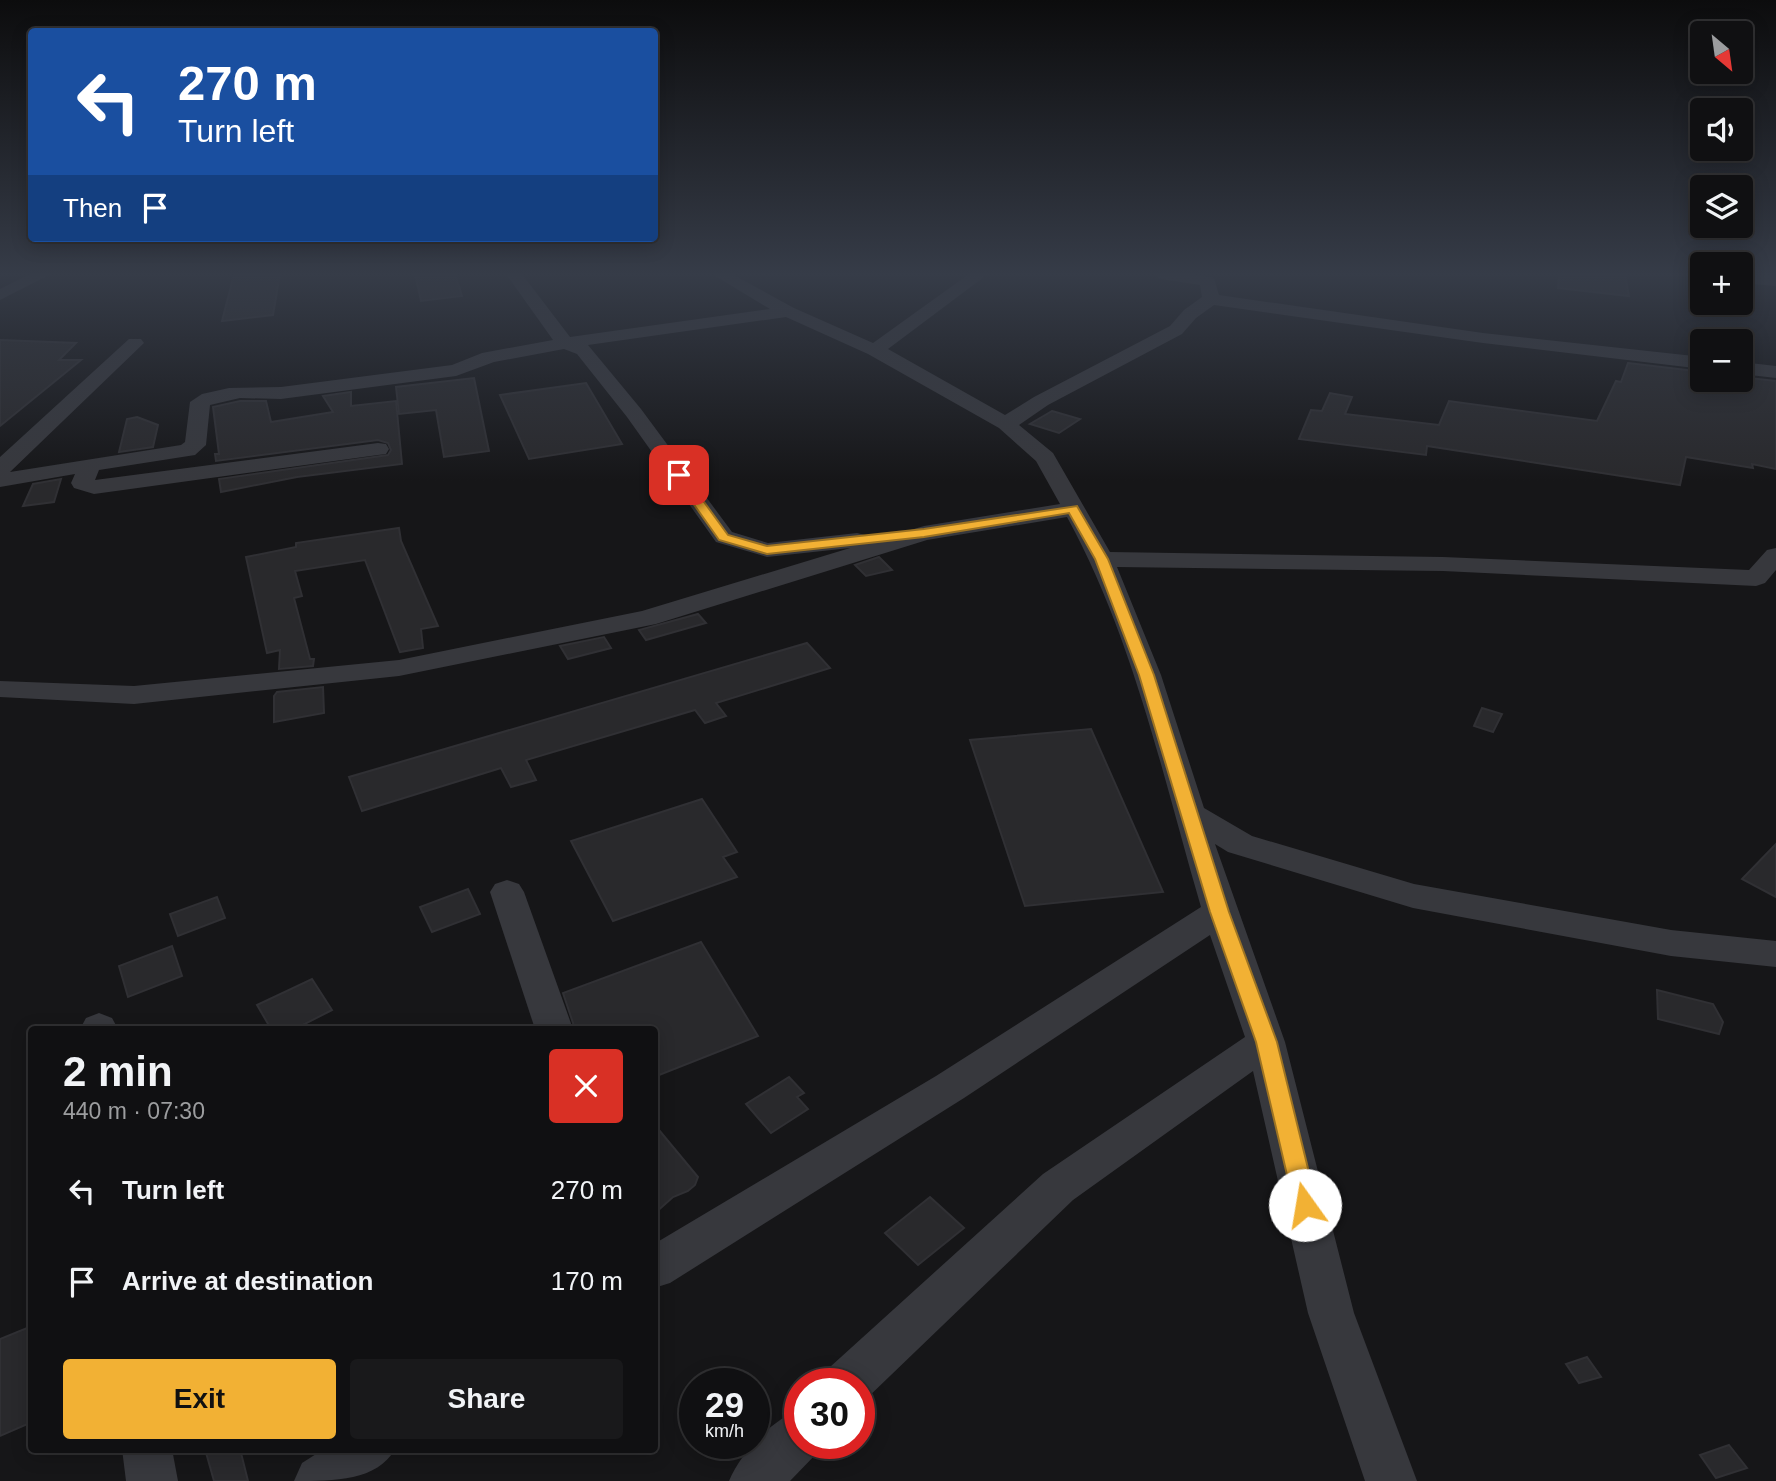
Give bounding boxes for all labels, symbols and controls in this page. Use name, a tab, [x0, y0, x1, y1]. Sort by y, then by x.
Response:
north arrow	[1690, 21, 1754, 84]
map controls	[1690, 21, 1753, 392]
icon: left	[63, 56, 154, 147]
text: 270 m	[178, 56, 317, 110]
button: sound	[1690, 98, 1753, 161]
text: Turn left	[178, 113, 294, 149]
button: layers	[1690, 175, 1753, 238]
icon: arrive	[136, 189, 174, 227]
text: Then	[63, 193, 122, 223]
button: +	[1690, 252, 1753, 315]
button: −	[1690, 329, 1753, 392]
pin	[649, 445, 709, 505]
icon: arrive	[660, 456, 698, 494]
text: 2 min	[63, 1048, 173, 1095]
button: close	[549, 1049, 623, 1123]
text: 440 m · 07:30	[63, 1098, 205, 1124]
position arrow	[1268, 1168, 1342, 1242]
icon: left	[63, 1172, 101, 1210]
text: Turn left	[122, 1175, 224, 1205]
text: 270 m	[551, 1175, 623, 1205]
icon: arrive	[63, 1263, 101, 1301]
text: Arrive at destination	[122, 1266, 373, 1296]
text: 170 m	[551, 1266, 623, 1296]
button: Exit	[63, 1359, 336, 1439]
button: Share	[350, 1359, 623, 1439]
speed limit sign: 30	[784, 1368, 875, 1459]
text: 29	[705, 1385, 744, 1424]
text: km/h	[705, 1421, 744, 1441]

